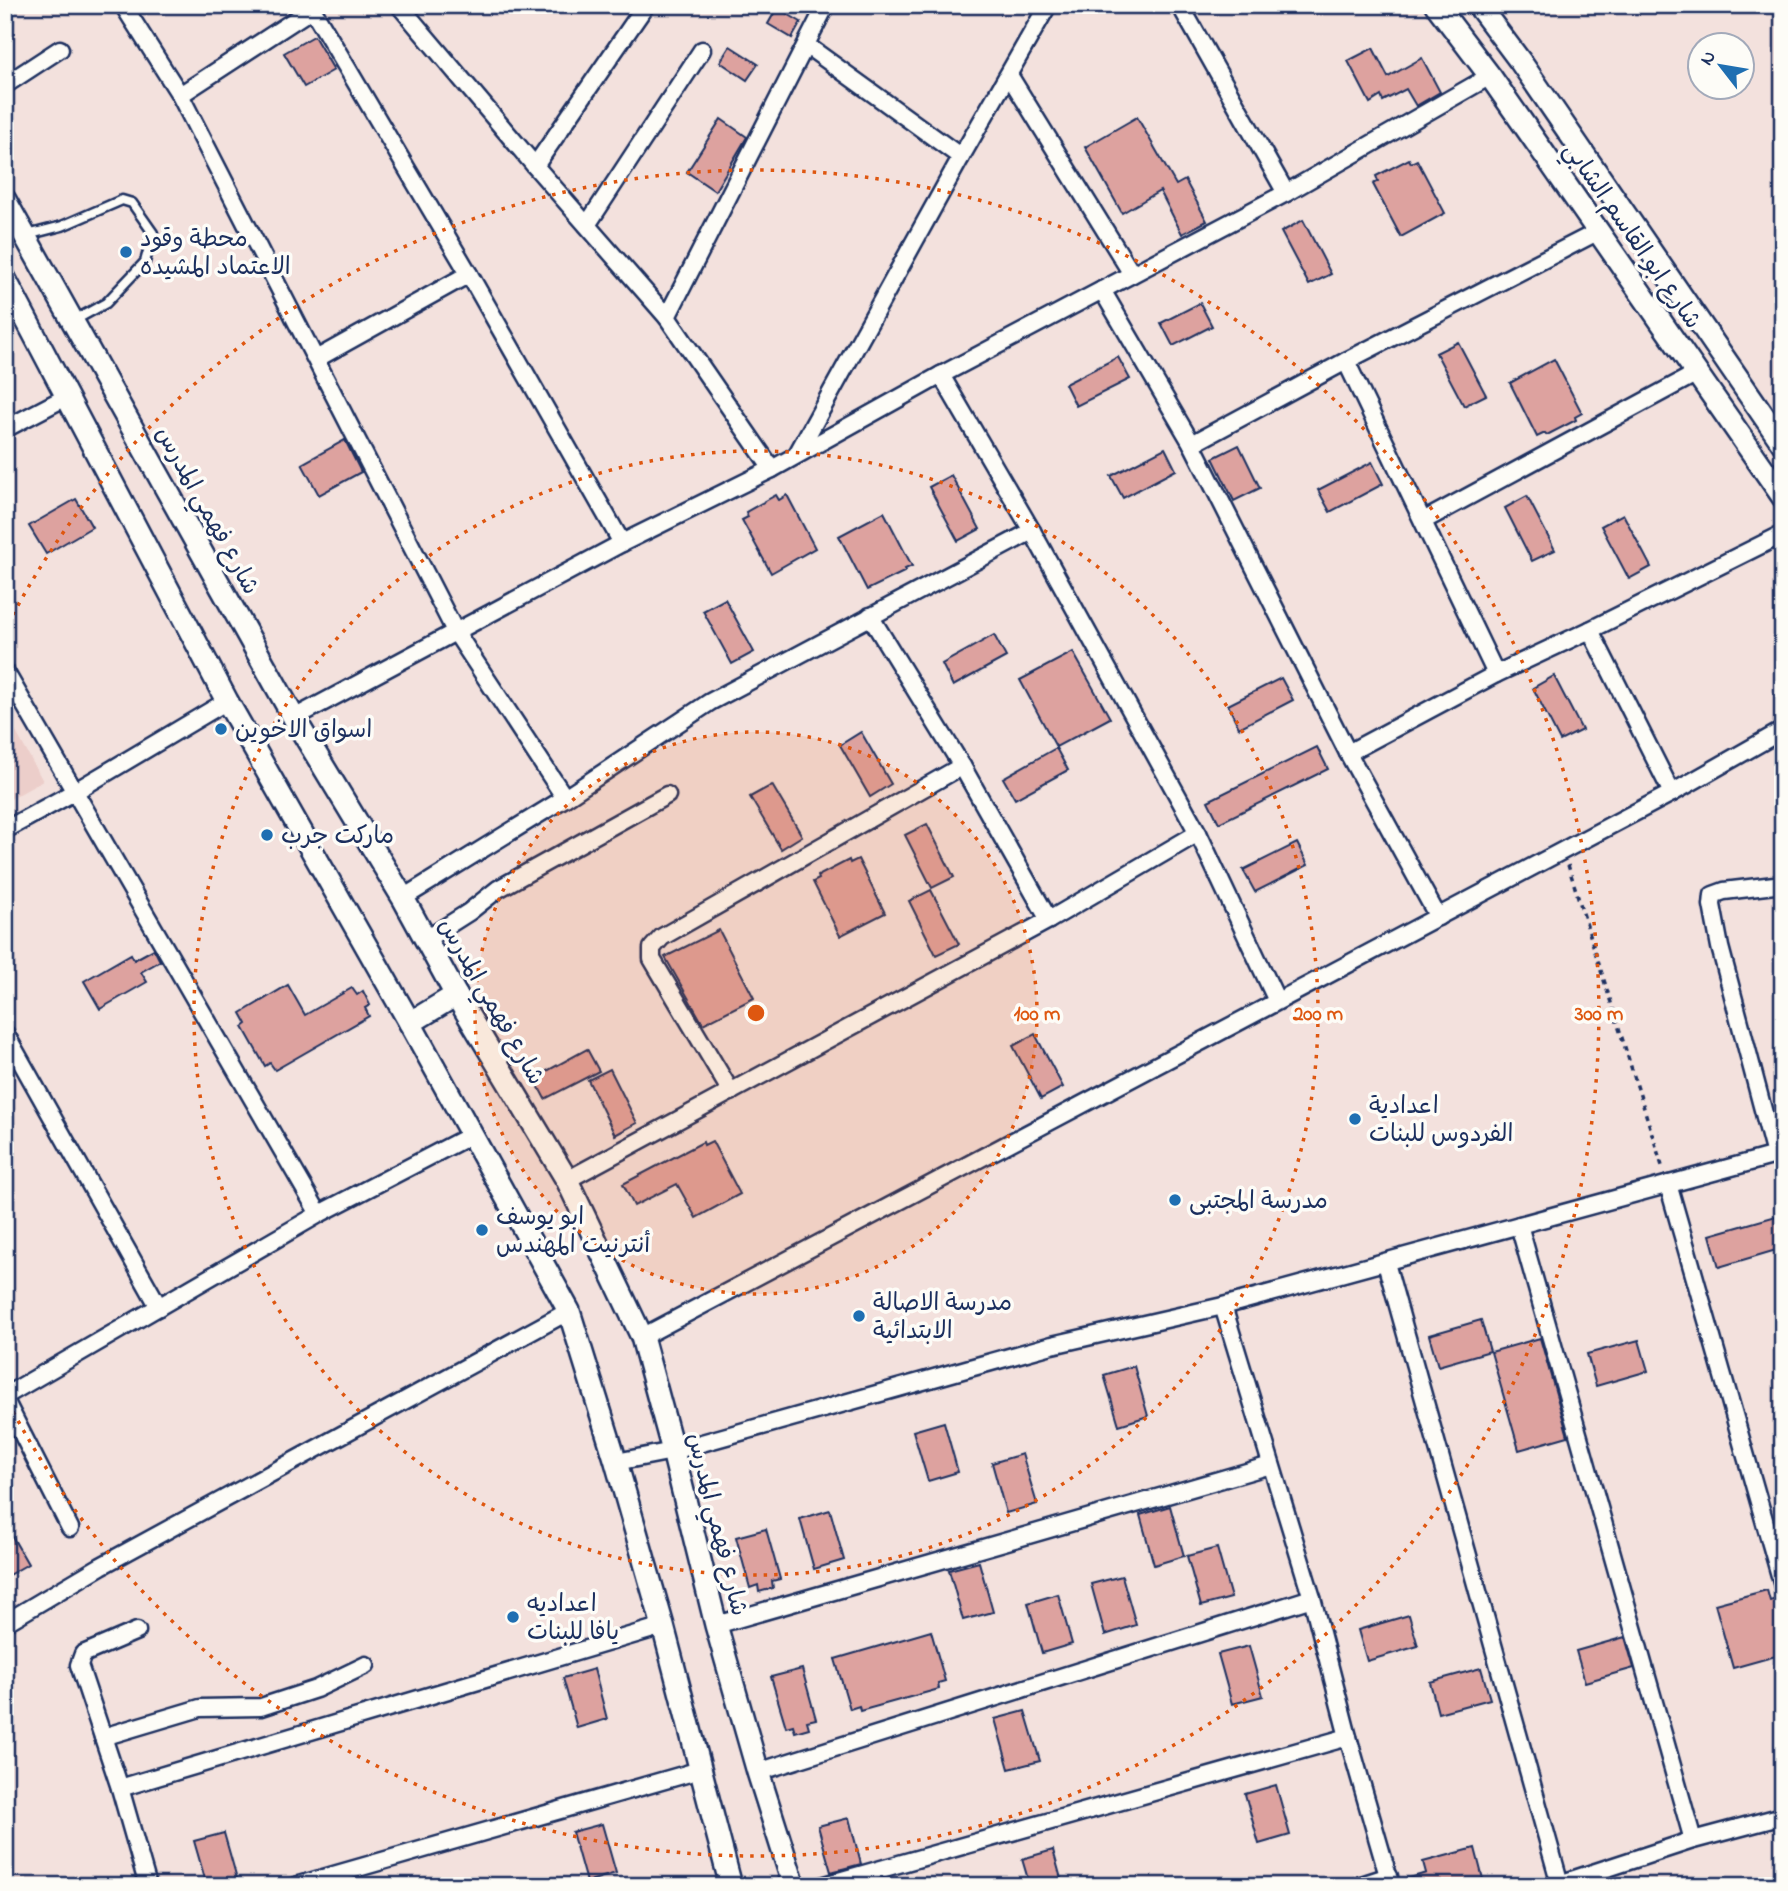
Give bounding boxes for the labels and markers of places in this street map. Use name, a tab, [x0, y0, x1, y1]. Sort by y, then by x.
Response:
place label: محطة وقود الاعتماد المشيده	[140, 223, 291, 286]
marker: محطة وقود الاعتماد المشيده	[118, 244, 134, 260]
place label: اسواق الاخوين	[235, 714, 372, 749]
marker: اسواق الاخوين	[213, 721, 229, 737]
place label: ماركت جرب	[281, 820, 394, 855]
marker: ماركت جرب	[259, 827, 275, 843]
centre of rings	[744, 1001, 768, 1025]
place label: اعدادية الفردوس للبنات	[1369, 1090, 1513, 1153]
marker: اعدادية الفردوس للبنات	[1347, 1111, 1363, 1127]
place label: مدرسة المجتبى	[1189, 1185, 1328, 1220]
marker: مدرسة المجتبى	[1167, 1192, 1183, 1208]
place label: ابو يوسف أنترنيت المهندس	[496, 1201, 650, 1264]
marker: ابو يوسف أنترنيت المهندس	[474, 1222, 490, 1238]
place label: مدرسة الاصالة الابتدائية	[873, 1287, 1012, 1350]
marker: مدرسة الاصالة الابتدائية	[851, 1308, 867, 1324]
place label: اعداديه يافا للبنات	[527, 1588, 619, 1651]
marker: اعداديه يافا للبنات	[505, 1609, 521, 1625]

